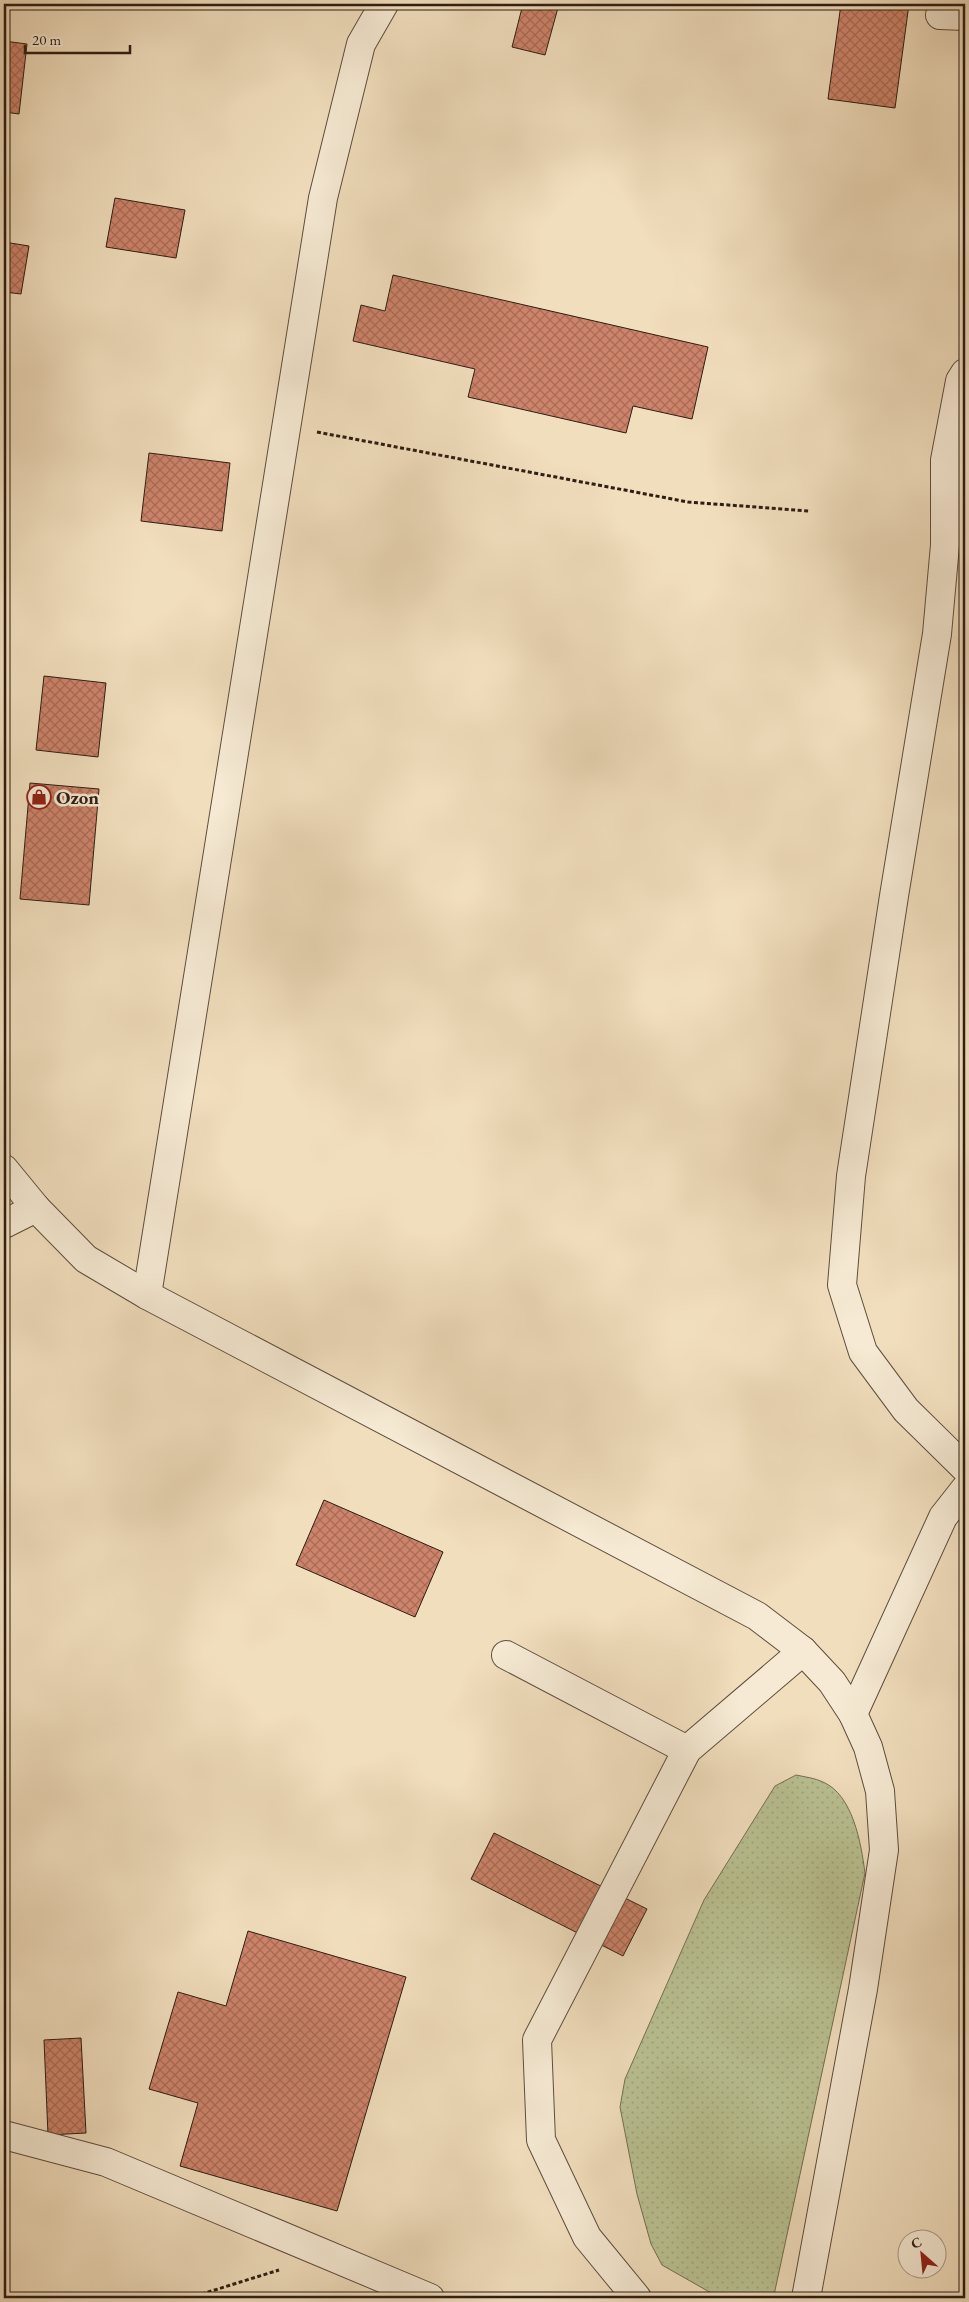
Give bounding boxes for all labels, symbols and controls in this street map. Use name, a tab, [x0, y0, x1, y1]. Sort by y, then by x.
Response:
scale bar	[25, 22, 130, 54]
text: 20 m	[32, 30, 61, 49]
shop icon: Ozon	[26, 784, 52, 810]
place label: Ozon	[56, 785, 99, 810]
north arrow	[896, 2230, 946, 2280]
text: С	[908, 2232, 925, 2253]

